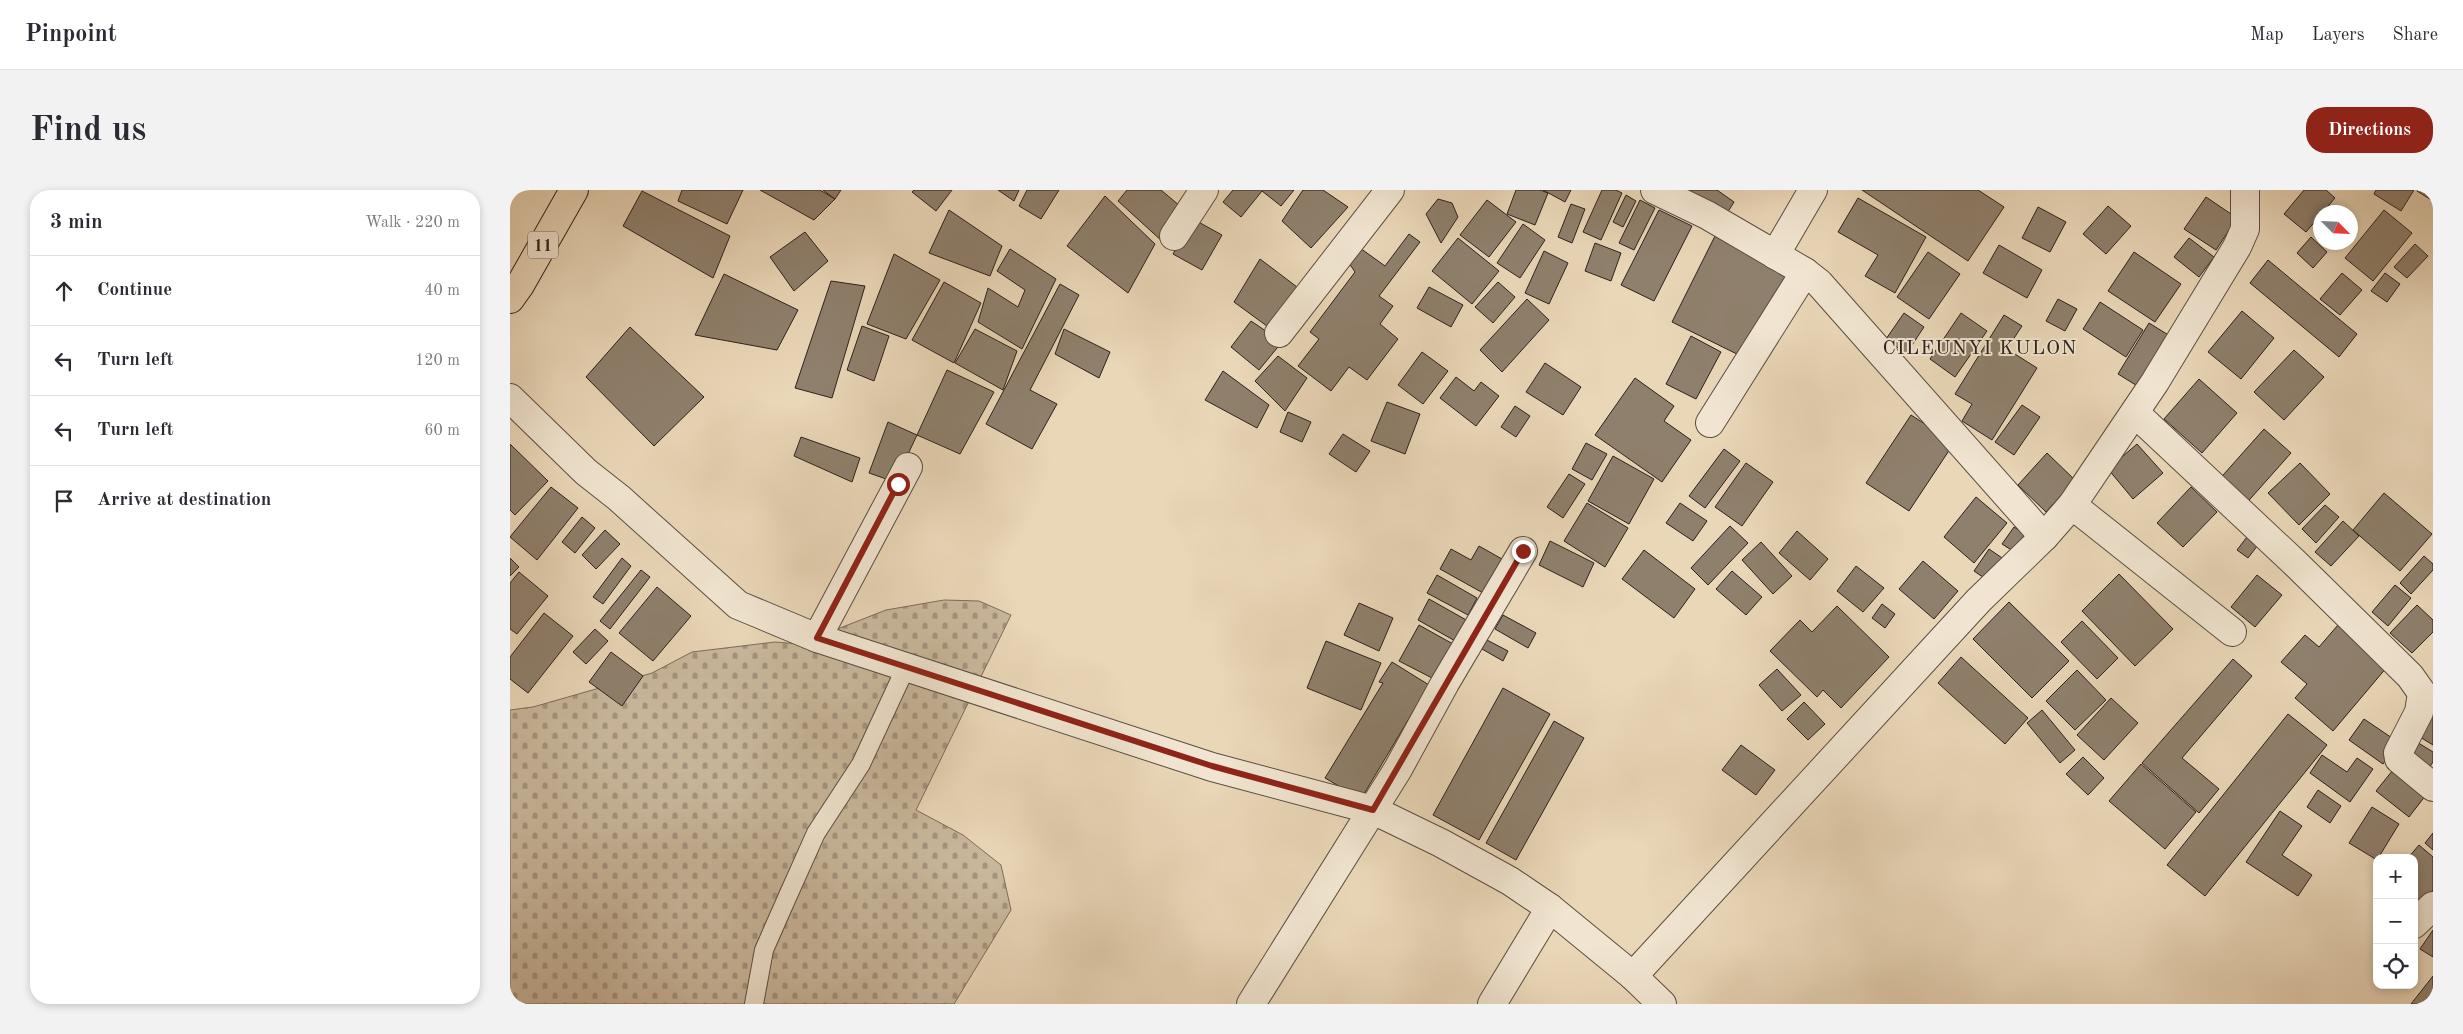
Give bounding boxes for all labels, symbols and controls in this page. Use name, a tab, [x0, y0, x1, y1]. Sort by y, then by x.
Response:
text: Pinpoint	[25, 23, 117, 47]
text: Map	[2250, 26, 2284, 44]
text: Layers	[2312, 26, 2364, 44]
text: Share	[2392, 26, 2438, 44]
button: Directions	[2306, 107, 2433, 153]
text: Find us	[30, 113, 146, 148]
north arrow	[2313, 205, 2358, 250]
text: 3 min	[50, 212, 103, 233]
text: Walk · 220 m	[365, 215, 460, 231]
road number: 11	[528, 232, 558, 258]
icon: ahead	[50, 277, 78, 305]
text: Continue	[97, 281, 172, 300]
text: 40 m	[424, 283, 460, 299]
district label: CILEUNYI KULON	[1882, 339, 2078, 359]
icon: left	[50, 347, 78, 375]
text: Turn left	[97, 351, 174, 370]
text: 120 m	[415, 353, 460, 369]
icon: left	[50, 417, 78, 445]
text: Turn left	[97, 421, 174, 440]
text: 60 m	[424, 423, 460, 439]
route start	[887, 473, 910, 496]
icon: arrive	[50, 487, 78, 515]
text: Arrive at destination	[97, 491, 271, 510]
route end	[1512, 540, 1535, 563]
map controls	[2373, 854, 2418, 989]
button: +	[2373, 854, 2418, 899]
button: −	[2373, 899, 2418, 944]
button: locate	[2373, 944, 2418, 989]

